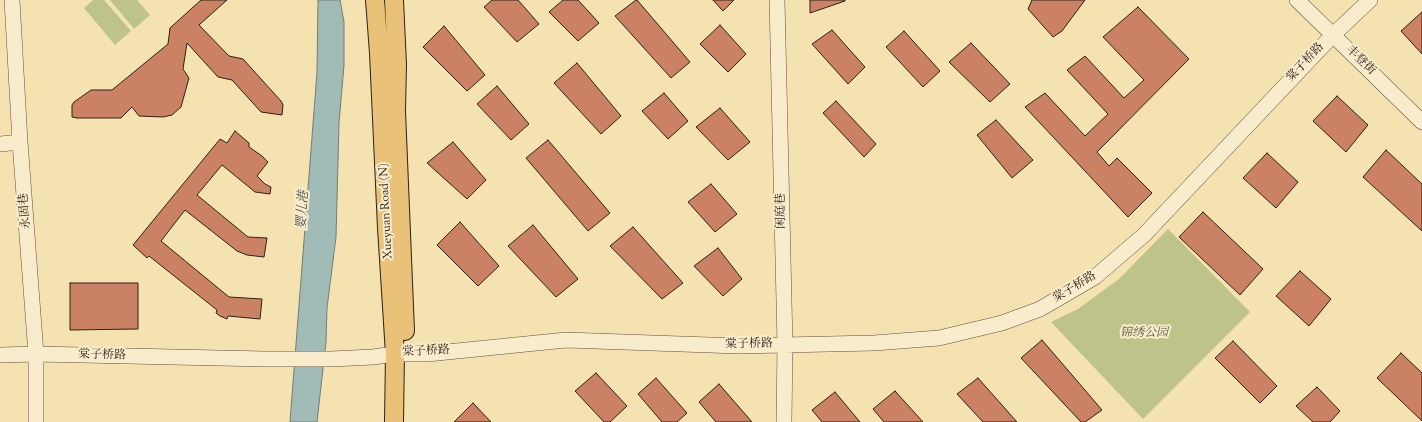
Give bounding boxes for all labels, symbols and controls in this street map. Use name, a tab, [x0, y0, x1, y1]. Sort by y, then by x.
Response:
street label: 棠子桥路	[1284, 41, 1328, 85]
street label: 丰登街	[1342, 43, 1378, 79]
street label: Xueyuan Road (N)	[377, 163, 397, 259]
water label: 婴儿港	[295, 190, 313, 230]
street label: 永固巷	[17, 192, 35, 230]
street label: 闲庭巷	[774, 193, 790, 229]
street label: 棠子桥路	[1051, 269, 1099, 307]
park label: 锦绣公园	[1120, 327, 1168, 341]
street label: 棠子桥路	[725, 337, 773, 353]
street label: 棠子桥路	[402, 344, 450, 360]
street label: 棠子桥路	[78, 348, 126, 364]

